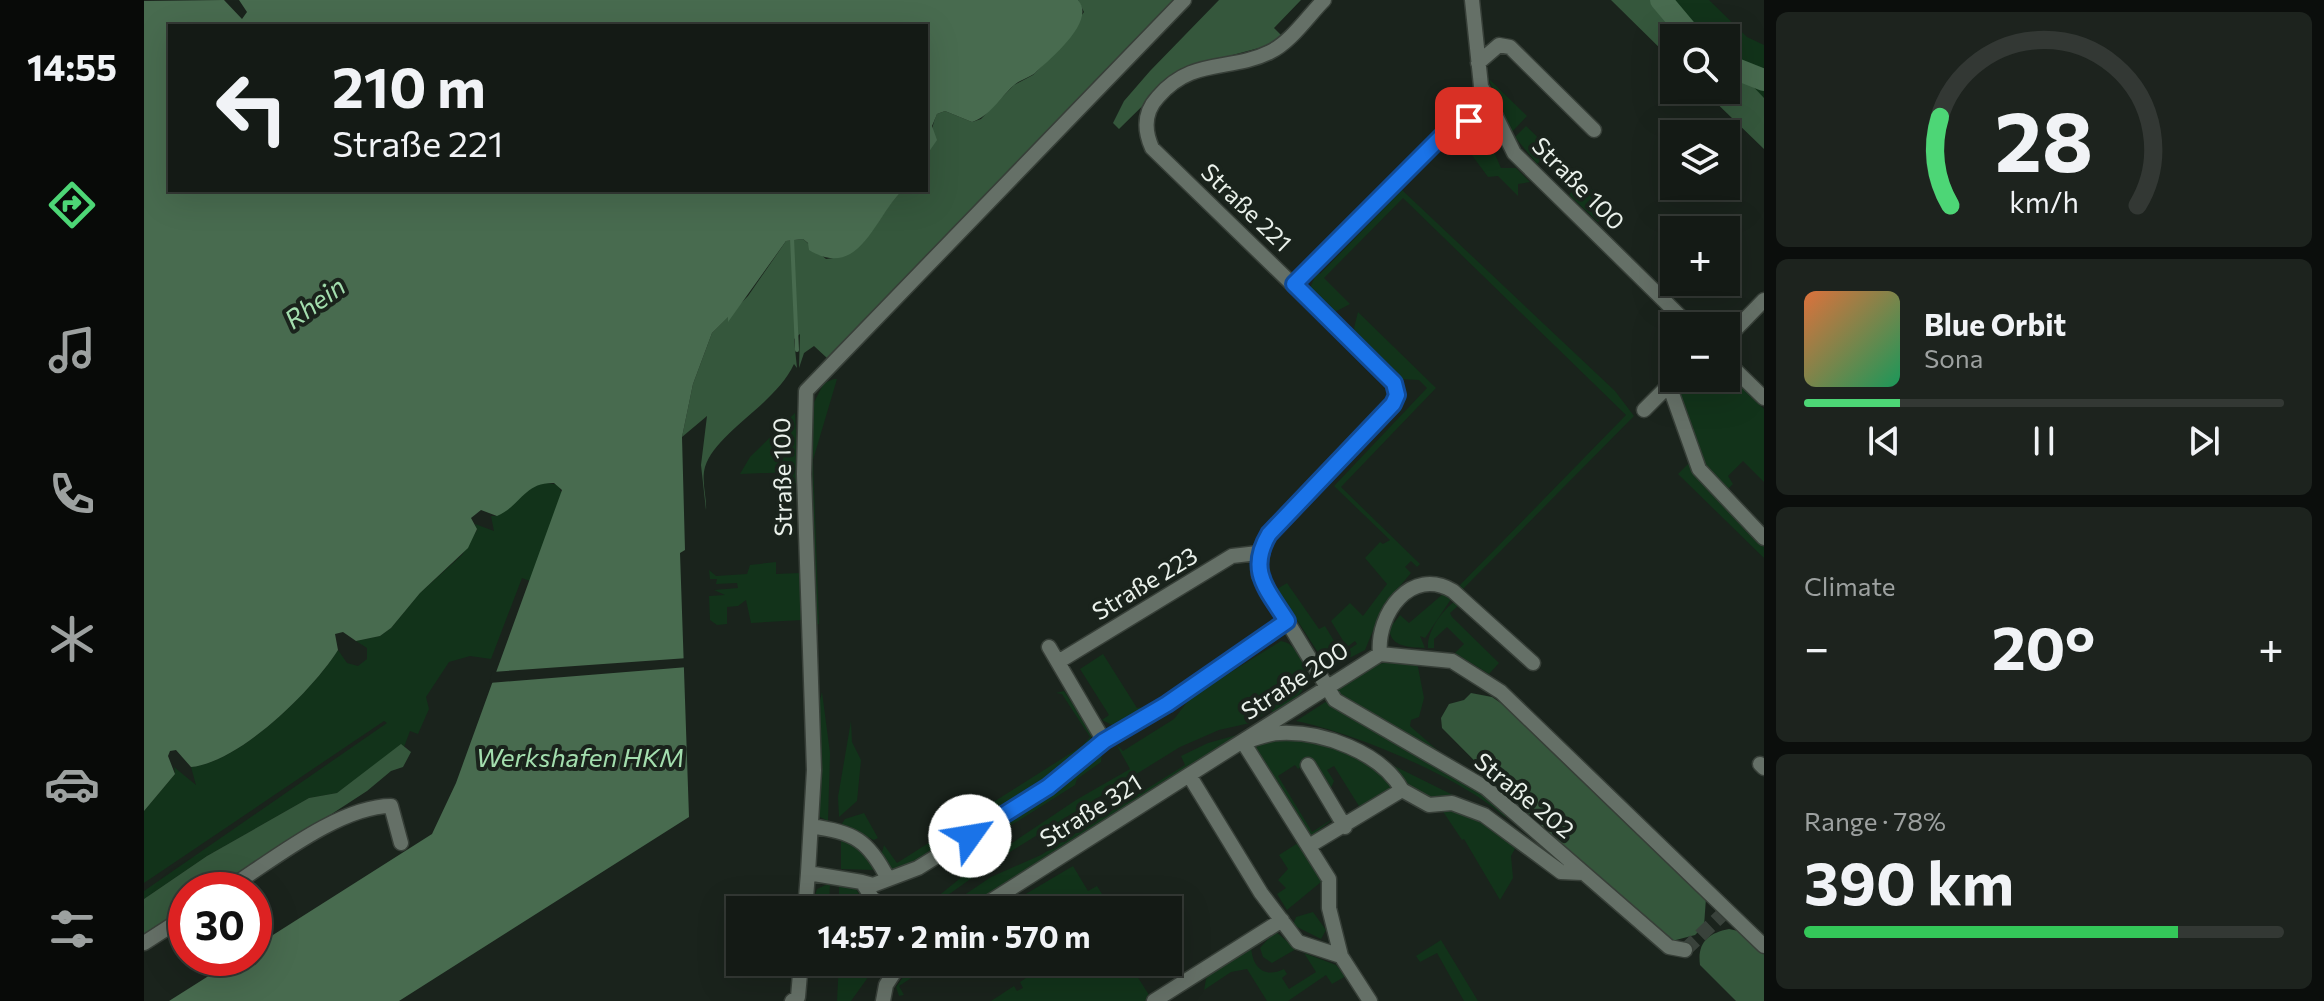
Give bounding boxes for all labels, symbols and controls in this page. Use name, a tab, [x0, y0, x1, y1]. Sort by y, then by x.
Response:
map controls	[1660, 24, 1740, 392]
button: search	[1660, 24, 1740, 104]
text: 14:55	[27, 44, 117, 88]
text: 210 m	[332, 51, 486, 120]
icon: left	[200, 56, 304, 160]
text: 28	[1995, 86, 2093, 188]
pin	[1435, 87, 1503, 155]
icon: arrive	[1447, 99, 1491, 143]
text: Straße 221	[332, 120, 503, 164]
button: layers	[1660, 120, 1740, 200]
street label: Straße 100	[1527, 131, 1631, 235]
street label: Straße 221	[1196, 157, 1298, 257]
icon: directions	[44, 177, 100, 233]
text: km/h	[2009, 184, 2079, 219]
button: +	[1660, 216, 1740, 296]
water label: Rhein	[278, 269, 351, 334]
text: Blue Orbit	[1924, 305, 2066, 342]
button: −	[1660, 312, 1740, 392]
icon: music	[44, 322, 100, 378]
text: Sona	[1924, 342, 1983, 373]
street label: Straße 100	[766, 417, 797, 537]
icon: previous	[1862, 419, 1906, 463]
icon: pause	[2022, 419, 2066, 463]
icon: next	[2182, 419, 2226, 463]
icon: phone	[44, 466, 100, 522]
street label: Straße 223	[1086, 540, 1202, 625]
text: Climate	[1804, 570, 1896, 601]
text: 20°	[1992, 609, 2095, 682]
icon: climate	[44, 611, 100, 667]
text: −	[1804, 619, 1829, 673]
text: +	[2258, 619, 2284, 673]
street label: Straße 200	[1235, 634, 1353, 725]
water label: Werkshafen HKM	[476, 741, 684, 772]
street label: Straße 202	[1469, 746, 1581, 844]
icon: car	[44, 756, 100, 812]
street label: Straße 321	[1034, 767, 1146, 852]
position arrow	[928, 794, 1012, 878]
text: Range · 78%	[1804, 805, 1946, 836]
text: 390 km	[1804, 844, 2014, 917]
speed limit sign: 30	[168, 872, 272, 976]
icon: filters	[44, 901, 100, 957]
text: 14:57 · 2 min · 570 m	[818, 917, 1091, 954]

